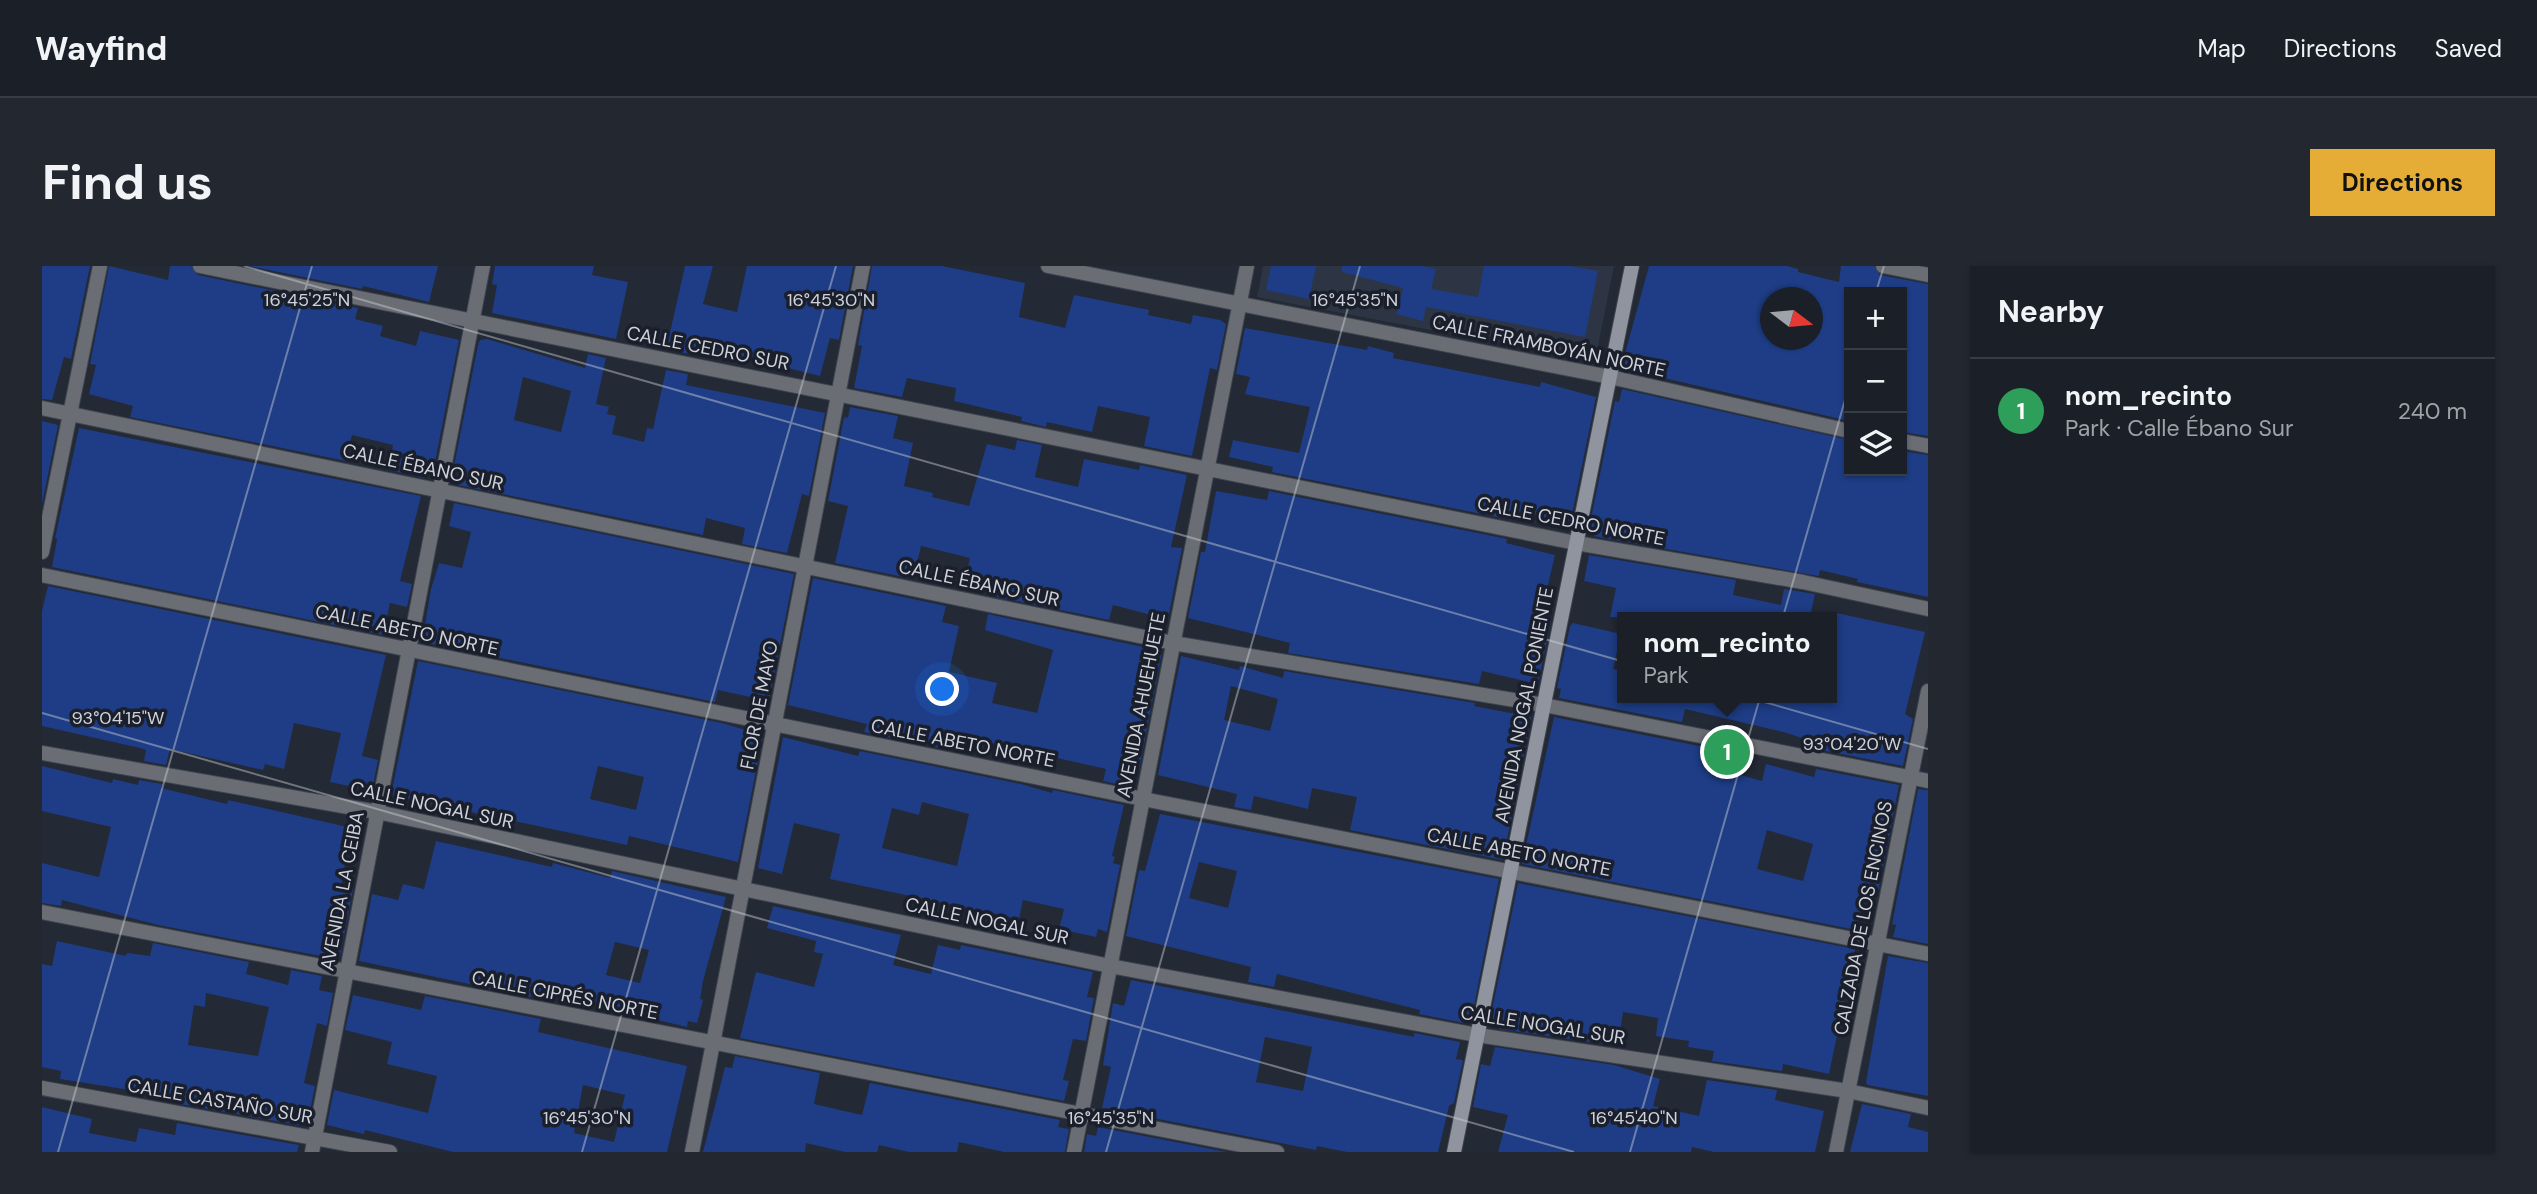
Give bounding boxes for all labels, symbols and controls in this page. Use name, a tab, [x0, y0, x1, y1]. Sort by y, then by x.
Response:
text: Wayfind	[35, 27, 167, 70]
text: Map	[2198, 33, 2246, 64]
text: Directions	[2284, 33, 2397, 64]
text: Saved	[2435, 33, 2502, 64]
button: Directions	[2310, 149, 2495, 216]
text: Find us	[42, 150, 213, 214]
north arrow	[1760, 287, 1823, 350]
map controls	[1844, 287, 1907, 476]
button: +	[1844, 287, 1907, 350]
text: 16°45'25"N	[264, 288, 350, 312]
text: 16°45'30"N	[787, 288, 875, 312]
text: 16°45'35"N	[1312, 288, 1398, 312]
text: Nearby	[1998, 292, 2104, 331]
street label: CALLE FRAMBOYÁN NORTE	[1430, 309, 1668, 383]
street label: CALLE CEDRO SUR	[625, 320, 791, 376]
button: −	[1844, 350, 1907, 413]
text: nom_recinto	[2065, 379, 2232, 413]
text: 1	[2017, 396, 2025, 426]
text: 240 m	[2398, 396, 2467, 426]
button: layers	[1844, 413, 1907, 476]
text: Park · Calle Ébano Sur	[2065, 413, 2294, 443]
street label: CALLE ÉBANO SUR	[340, 438, 506, 496]
street label: CALLE CEDRO NORTE	[1475, 491, 1667, 551]
street label: CALLE ÉBANO SUR	[896, 554, 1062, 612]
street label: AVENIDA NOGAL PONIENTE	[1489, 585, 1559, 825]
street label: CALLE ABETO NORTE	[313, 598, 501, 662]
street label: AVENIDA AHUEHUETE	[1111, 610, 1171, 800]
popup	[1617, 612, 1837, 703]
text: nom_recinto	[1643, 626, 1811, 660]
street label: FLOR DE MAYO	[734, 638, 784, 772]
text: Park	[1643, 660, 1689, 690]
your location	[925, 672, 959, 706]
text: 93°04'15"W	[72, 706, 164, 730]
street label: CALLE ABETO NORTE	[869, 713, 1057, 773]
pin: 1	[1704, 726, 1750, 778]
text: 93°04'20"W	[1802, 732, 1902, 756]
street label: CALLE NOGAL SUR	[348, 775, 516, 835]
street label: CALZADA DE LOS ENCINOS	[1828, 799, 1898, 1037]
street label: AVENIDA LA CEIBA	[314, 809, 370, 973]
street label: CALLE ABETO NORTE	[1425, 822, 1613, 882]
street label: CALLE NOGAL SUR	[903, 891, 1071, 951]
street label: CALLE CIPRÉS NORTE	[470, 965, 660, 1025]
street label: CALLE NOGAL SUR	[1459, 1000, 1627, 1050]
street label: CALLE CASTAÑO SUR	[125, 1072, 315, 1130]
text: 16°45'30"N	[543, 1106, 631, 1130]
text: 16°45'35"N	[1068, 1106, 1154, 1130]
text: 16°45'40"N	[1590, 1106, 1678, 1130]

